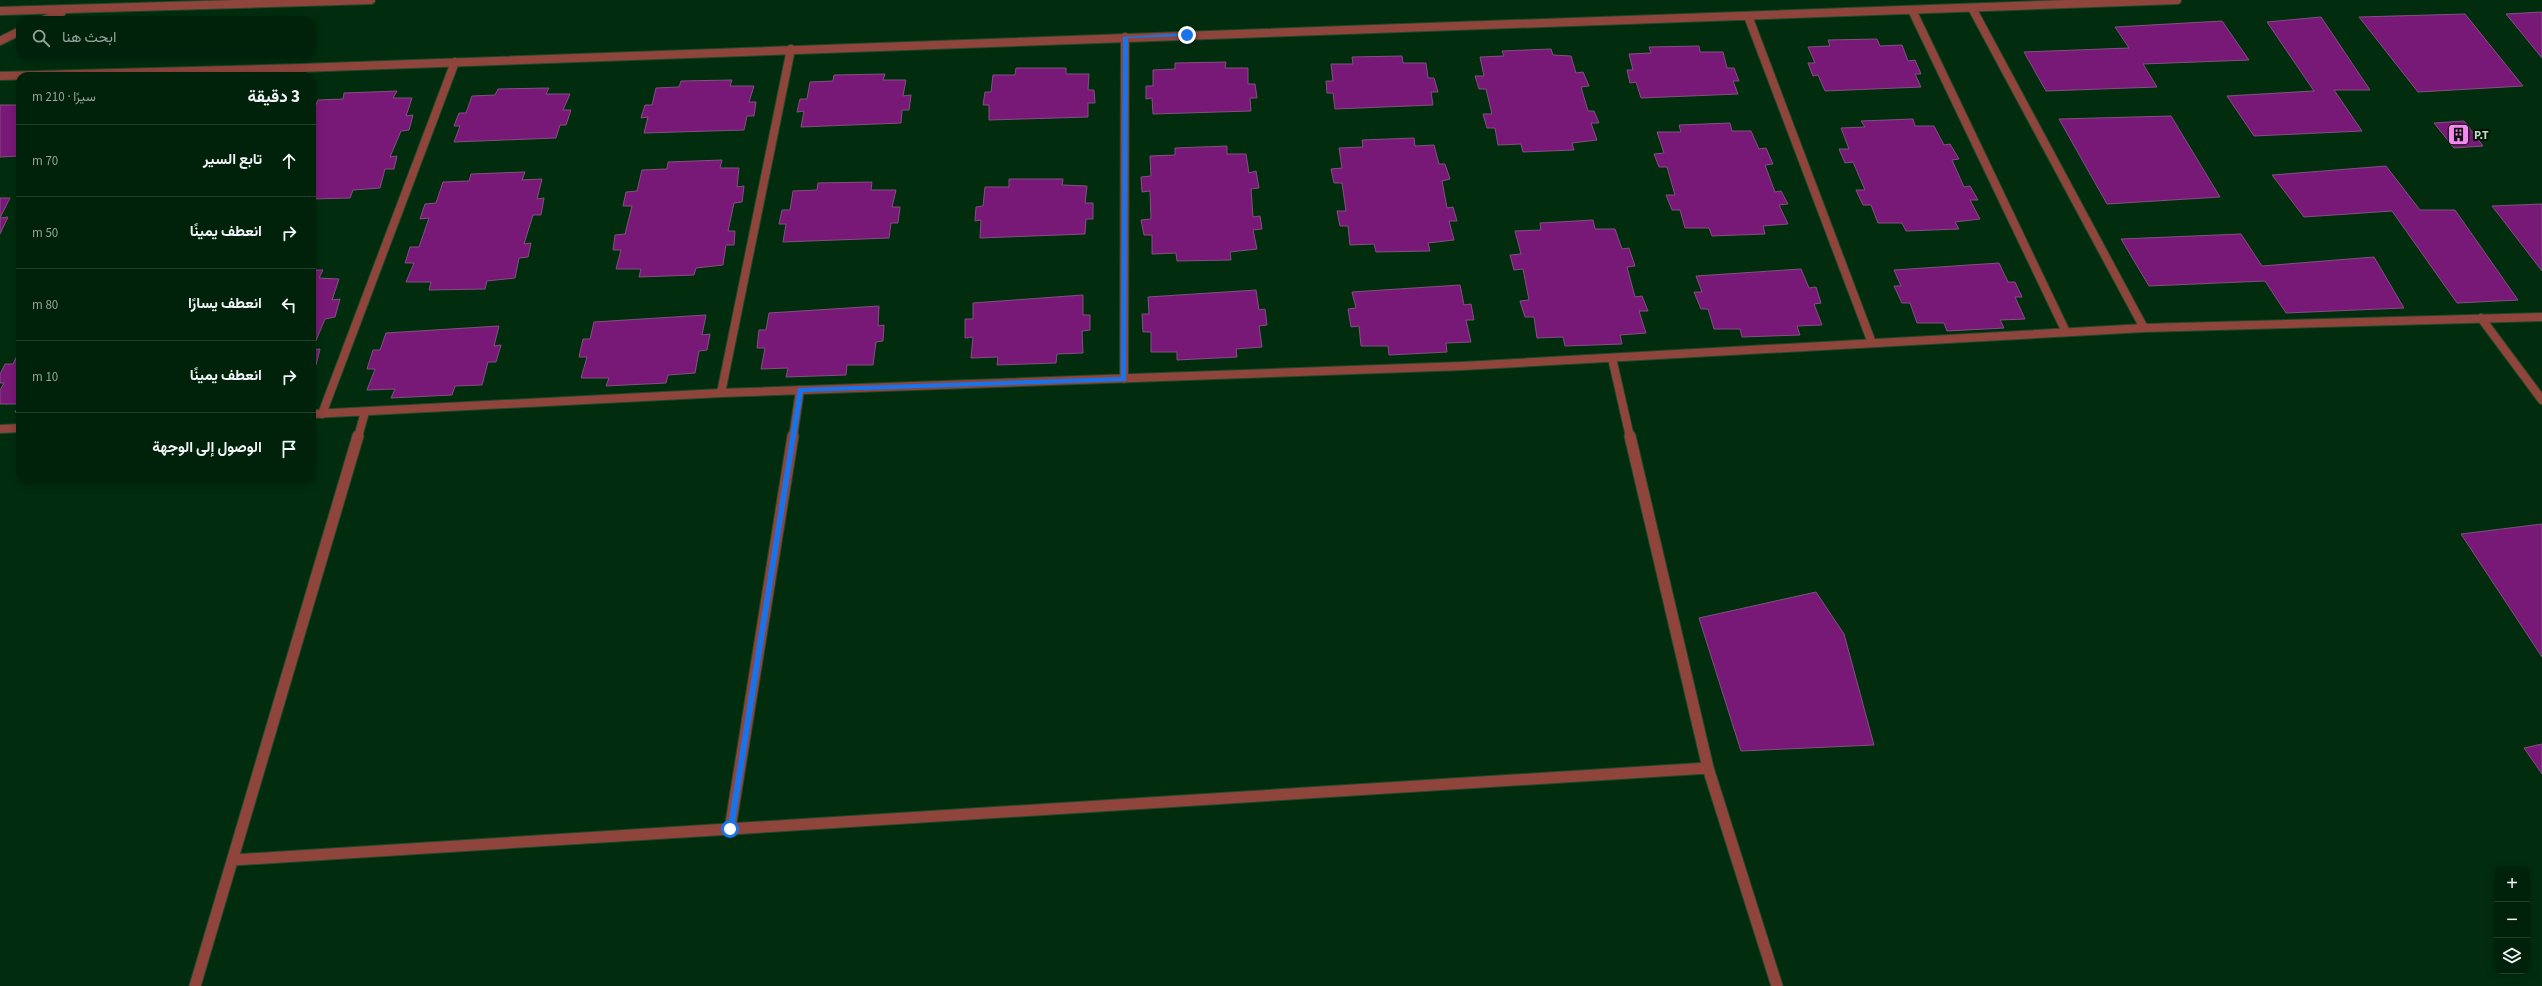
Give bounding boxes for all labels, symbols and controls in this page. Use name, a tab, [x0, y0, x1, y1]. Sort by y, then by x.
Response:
search box	[16, 16, 316, 60]
route end	[1178, 26, 1196, 44]
icon: search	[30, 27, 52, 49]
text: ابحث هنا	[62, 27, 116, 48]
text: 3 دقيقة	[248, 85, 300, 109]
text: سيرًا · 210 m	[32, 88, 96, 106]
building icon: P.T	[2446, 122, 2472, 148]
place label: P.T	[2474, 127, 2489, 144]
text: تابع السير	[203, 149, 262, 170]
icon: ahead	[278, 150, 300, 172]
text: 70 m	[32, 152, 58, 170]
text: انعطف يمينًا	[190, 221, 262, 242]
icon: right	[278, 222, 300, 244]
text: 50 m	[32, 224, 58, 242]
text: انعطف يسارًا	[188, 293, 262, 314]
icon: left	[278, 294, 300, 316]
text: 80 m	[32, 296, 58, 314]
text: انعطف يمينًا	[190, 365, 262, 386]
icon: right	[278, 366, 300, 388]
text: 10 m	[32, 368, 58, 386]
text: الوصول إلى الوجهة	[152, 437, 262, 458]
icon: arrive	[278, 438, 300, 460]
route start	[721, 820, 739, 838]
map controls	[2494, 866, 2530, 974]
button: +	[2494, 866, 2530, 902]
button: −	[2494, 902, 2530, 938]
button: layers	[2494, 938, 2530, 974]

